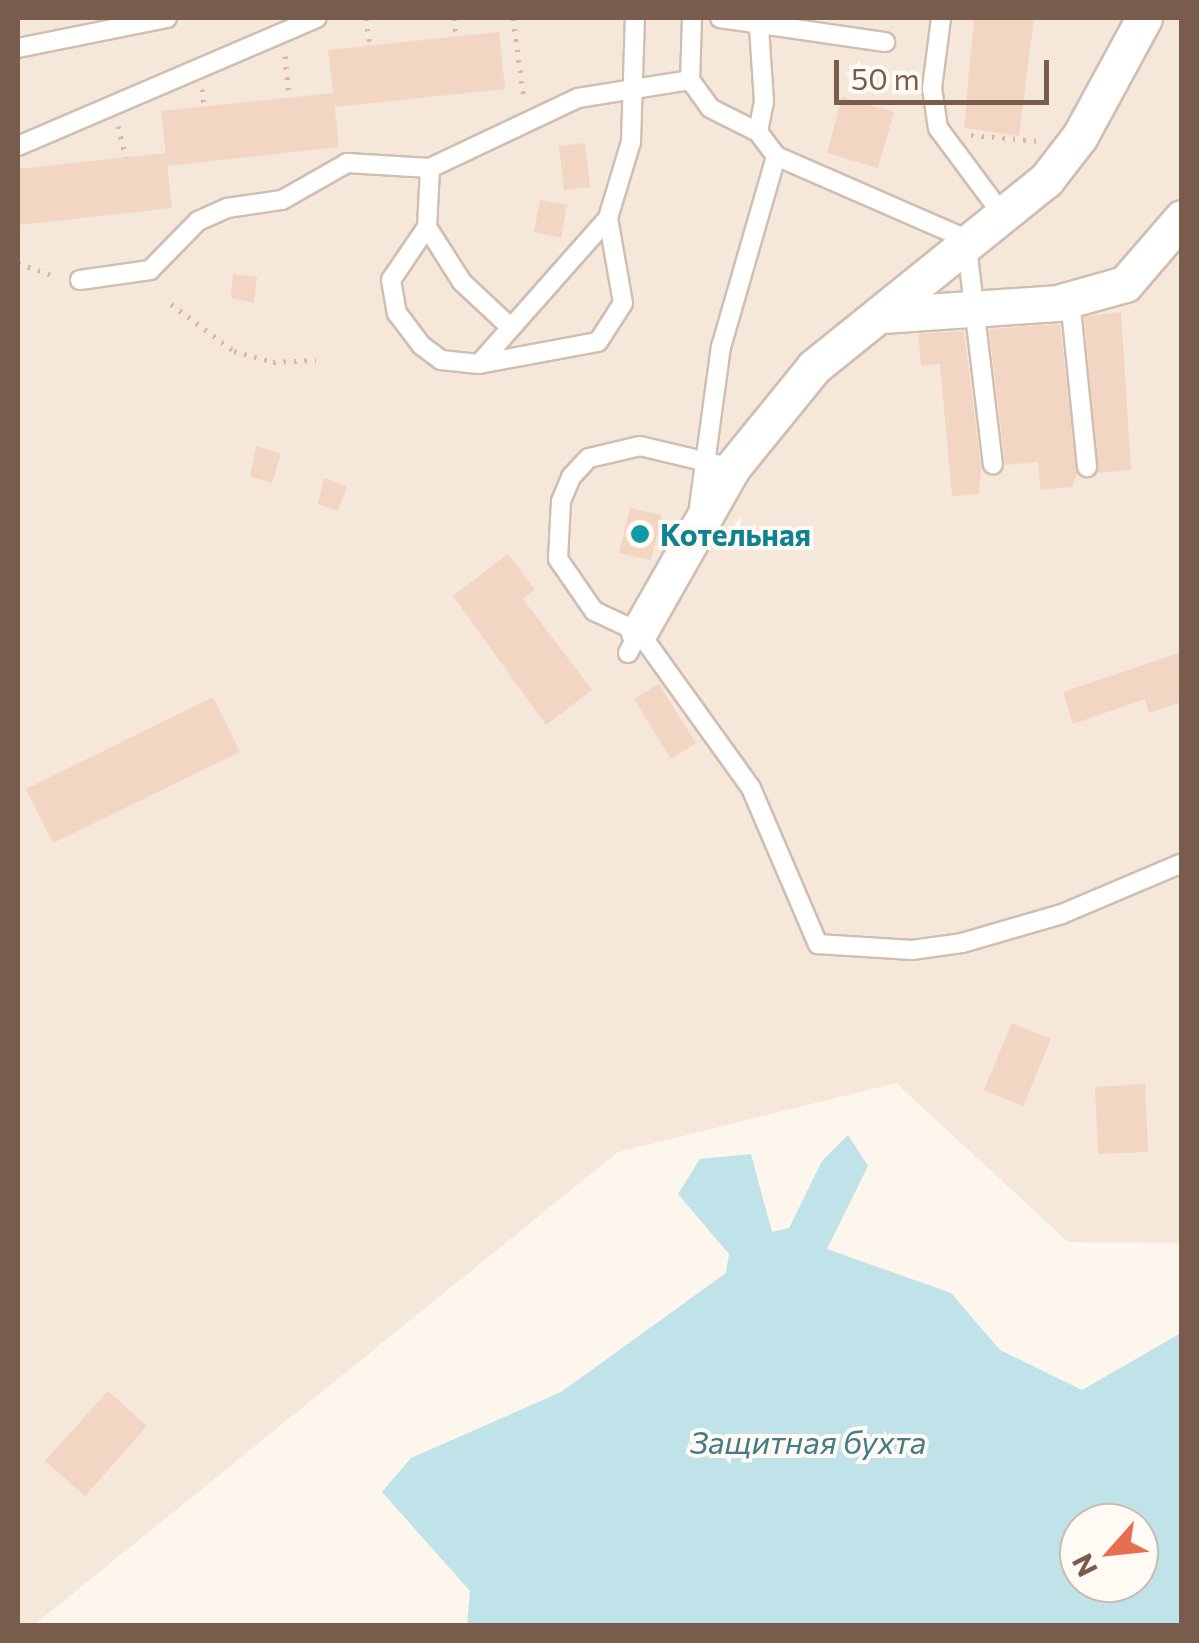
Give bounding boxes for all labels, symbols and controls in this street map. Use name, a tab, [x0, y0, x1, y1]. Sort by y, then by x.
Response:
scale bar	[839, 40, 1054, 102]
text: 50 m	[851, 59, 920, 96]
place label: Котельная	[660, 516, 811, 552]
marker: Котельная	[629, 523, 651, 545]
water label: Защитная бухта	[690, 1422, 926, 1460]
north arrow	[1059, 1503, 1159, 1603]
text: N	[1064, 1549, 1104, 1583]

